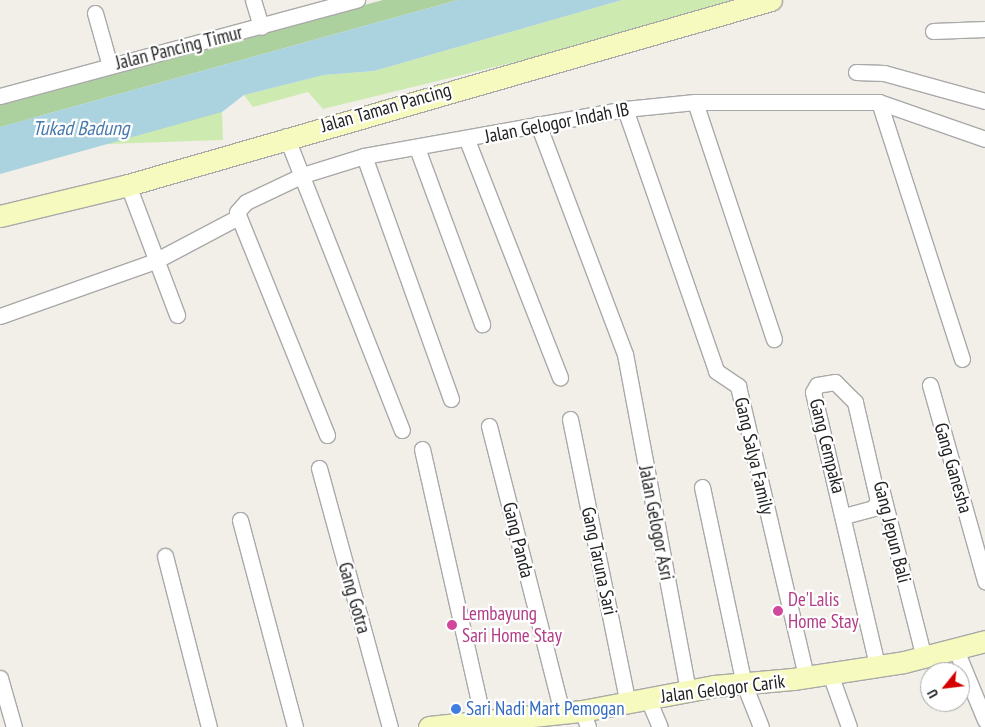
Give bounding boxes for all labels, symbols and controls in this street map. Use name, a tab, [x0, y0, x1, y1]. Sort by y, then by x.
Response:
street label: Jalan Pancing Timur	[113, 21, 245, 75]
street label: Jalan Taman Pancing	[318, 78, 454, 138]
street label: Jalan Gelogor Indah IB	[483, 98, 631, 148]
water label: Tukad Badung	[33, 116, 129, 140]
street label: Gang Salya Family	[729, 395, 779, 517]
street label: Gang Cempaka	[804, 396, 850, 496]
street label: Gang Ganesha	[929, 420, 977, 516]
street label: Jalan Gelogor Asri	[634, 464, 678, 582]
street label: Gang Jepun Bali	[868, 479, 916, 585]
street label: Gang Panda	[498, 500, 538, 580]
street label: Gang Taruna Sari	[576, 505, 622, 617]
street label: Gang Gotra	[333, 560, 375, 636]
place label: De'Lalis Home Stay	[788, 589, 859, 633]
place label: Lembayung Sari Home Stay	[462, 603, 562, 647]
marker: De'Lalis Home Stay	[772, 605, 784, 617]
marker: Lembayung Sari Home Stay	[446, 619, 458, 631]
north arrow	[920, 662, 970, 712]
street label: Jalan Gelogor Carik	[660, 670, 786, 708]
text: U	[923, 686, 942, 701]
place label: Sari Nadi Mart Pemogan	[466, 698, 624, 720]
marker: Sari Nadi Mart Pemogan	[450, 703, 462, 715]

